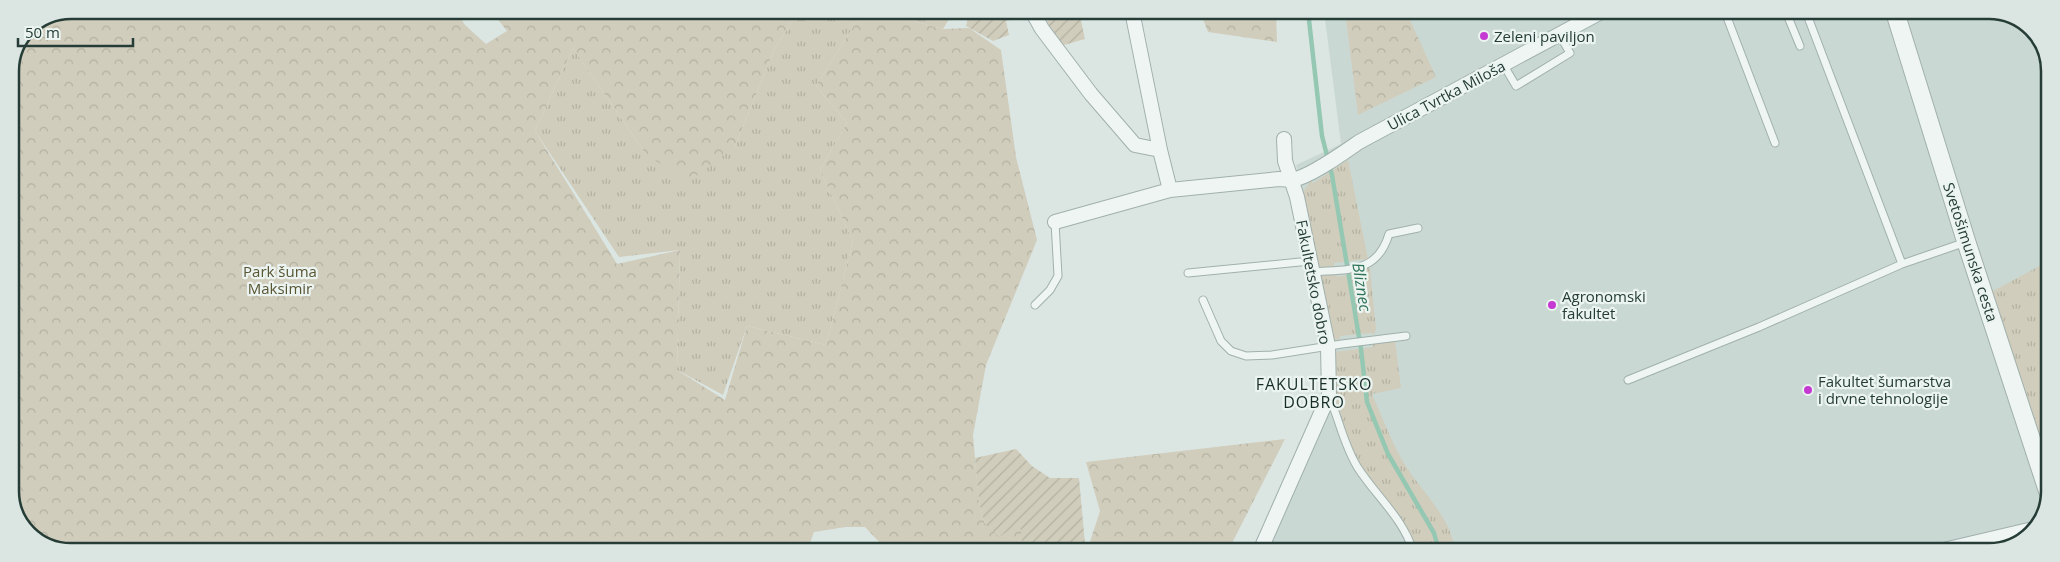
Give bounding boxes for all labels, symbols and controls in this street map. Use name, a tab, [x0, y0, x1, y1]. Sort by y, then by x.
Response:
scale bar	[18, 15, 132, 47]
text: 50 m	[25, 22, 60, 42]
place label: Zeleni paviljon	[1494, 26, 1595, 46]
marker: Zeleni paviljon	[1478, 30, 1490, 42]
street label: Ulica Tvrtka Miloša	[1384, 55, 1508, 135]
street label: Svetošimunska cesta	[1939, 180, 2003, 324]
street label: Fakultetsko dobro	[1292, 218, 1336, 346]
park label: Park šuma Maksimir	[243, 261, 317, 298]
water label: Bliznec	[1347, 261, 1377, 314]
place label: Agronomski fakultet	[1562, 286, 1646, 323]
marker: Agronomski fakultet	[1546, 299, 1558, 311]
place label: Fakultet šumarstva i drvne tehnologije	[1818, 371, 1951, 408]
district label: FAKULTETSKO DOBRO	[1256, 373, 1372, 413]
marker: Fakultet šumarstva i drvne tehnologije	[1802, 384, 1814, 396]

